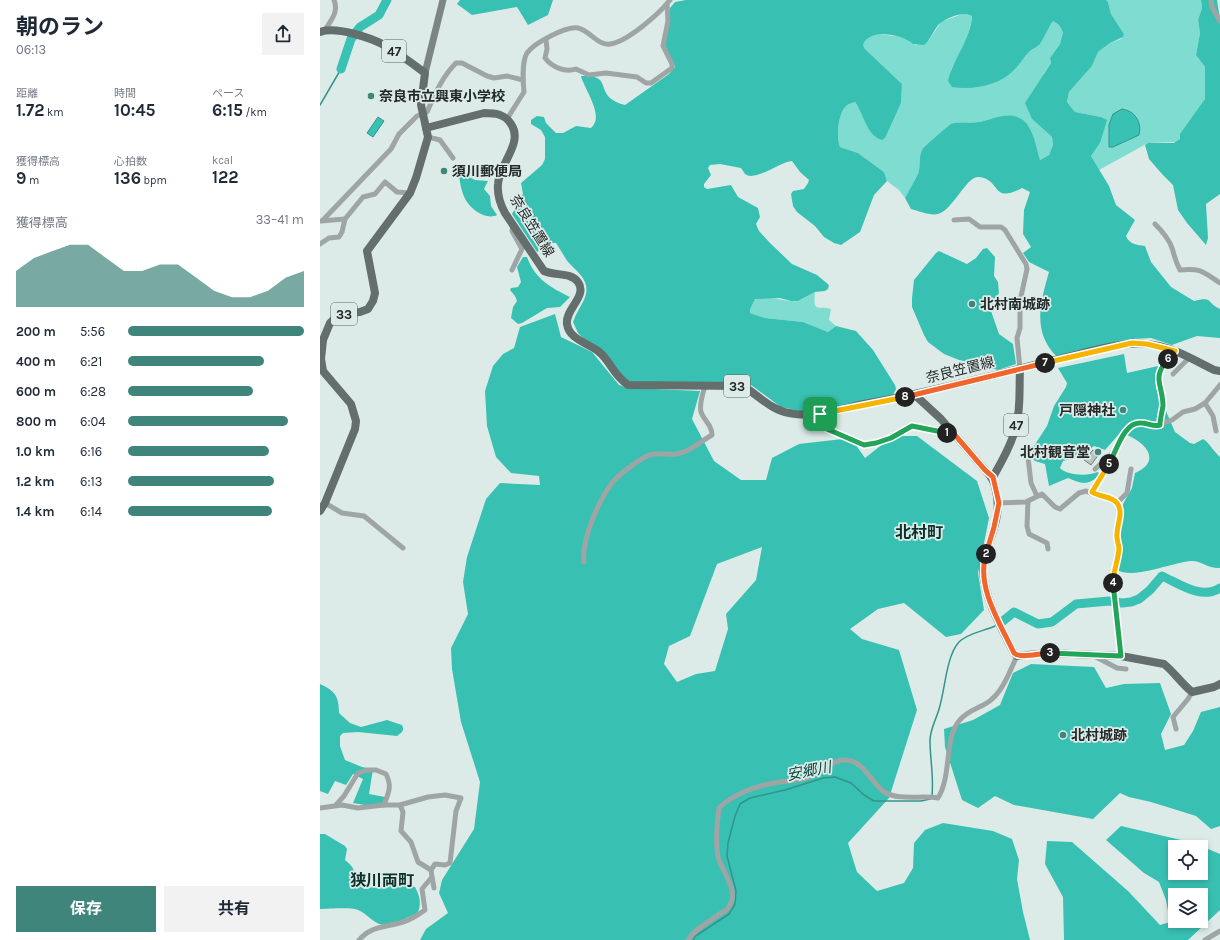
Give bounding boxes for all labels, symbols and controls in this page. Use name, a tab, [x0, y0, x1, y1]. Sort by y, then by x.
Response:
button: share	[262, 13, 304, 55]
text: 朝のラン	[16, 14, 104, 40]
road number: 47	[382, 40, 406, 62]
text: 06:13	[16, 42, 46, 57]
text: 距離	[16, 87, 38, 100]
text: 時間	[114, 87, 136, 100]
text: ペース	[212, 87, 244, 100]
place label: 奈良市立興東小学校	[379, 88, 505, 105]
marker: 奈良市立興東小学校	[366, 91, 376, 101]
text: 1.72	[16, 100, 44, 120]
text: 10:45	[114, 100, 155, 120]
text: 6:15	[212, 100, 243, 120]
text: km	[44, 106, 64, 119]
text: /km	[243, 106, 267, 119]
text: kcal	[212, 154, 233, 167]
text: 獲得標高	[16, 155, 60, 168]
text: 心拍数	[114, 155, 147, 168]
place label: 須川郵便局	[452, 163, 522, 180]
marker: 須川郵便局	[439, 166, 449, 176]
text: 122	[212, 167, 239, 187]
text: 9	[16, 168, 26, 188]
text: 136	[114, 168, 141, 188]
text: m	[26, 174, 39, 187]
text: bpm	[141, 174, 167, 187]
street label: 奈良笠置線	[506, 192, 558, 260]
text: 33–41 m	[256, 212, 304, 227]
text: 獲得標高	[16, 215, 68, 230]
place label: 北村南城跡	[980, 296, 1050, 313]
marker: 北村南城跡	[967, 299, 977, 309]
road number: 33	[331, 303, 357, 325]
text: 200 m	[16, 324, 56, 339]
text: 5:56	[80, 324, 105, 339]
pin: 6	[1158, 349, 1178, 369]
text: 6	[1165, 352, 1171, 365]
street label: 奈良笠置線	[924, 353, 996, 387]
pin: 7	[1035, 353, 1055, 373]
text: 400 m	[16, 354, 56, 369]
text: 6:21	[80, 354, 102, 369]
text: 7	[1042, 356, 1048, 369]
road number: 33	[724, 375, 750, 397]
text: 600 m	[16, 384, 56, 399]
text: 6:28	[80, 384, 106, 399]
pin: 8	[895, 387, 915, 407]
text: 8	[901, 390, 909, 403]
pin	[803, 397, 837, 431]
place label: 戸隠神社	[1059, 402, 1115, 419]
icon: arrive	[809, 403, 831, 425]
marker: 戸隠神社	[1118, 405, 1128, 415]
text: 800 m	[16, 414, 56, 429]
text: 6:04	[80, 414, 105, 429]
road number: 47	[1004, 414, 1028, 436]
pin: 1	[937, 423, 957, 443]
text: 1	[945, 426, 949, 439]
text: 1.0 km	[16, 444, 55, 459]
text: 6:16	[80, 444, 102, 459]
place label: 北村観音堂	[1020, 444, 1090, 461]
marker: 北村観音堂	[1093, 447, 1103, 457]
pin: 5	[1099, 454, 1119, 474]
text: 5	[1106, 457, 1112, 470]
text: 1.2 km	[16, 474, 55, 489]
text: 6:13	[80, 474, 102, 489]
text: 1.4 km	[16, 504, 54, 519]
text: 6:14	[80, 504, 102, 519]
district label: 北村町	[895, 523, 943, 542]
pin: 2	[976, 544, 996, 564]
text: 2	[983, 547, 989, 560]
pin: 4	[1103, 573, 1123, 593]
text: 4	[1110, 576, 1116, 589]
pin: 3	[1040, 643, 1060, 663]
text: 3	[1047, 646, 1053, 659]
place label: 北村城跡	[1071, 727, 1127, 744]
marker: 北村城跡	[1058, 730, 1068, 740]
water label: 安郷川	[785, 757, 835, 784]
map controls	[1168, 840, 1208, 928]
button: locate	[1168, 840, 1208, 880]
district label: 狭川両町	[350, 871, 414, 890]
button: 保存	[16, 886, 156, 932]
button: 共有	[164, 886, 304, 932]
button: layers	[1168, 888, 1208, 928]

